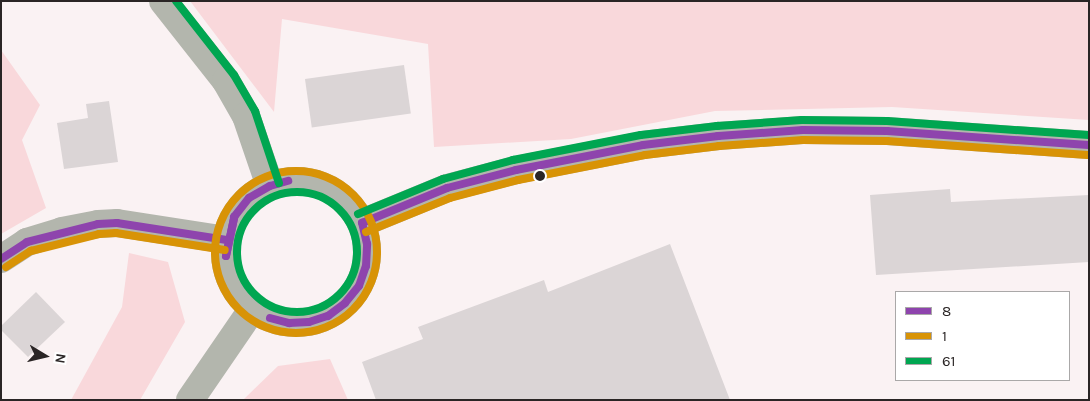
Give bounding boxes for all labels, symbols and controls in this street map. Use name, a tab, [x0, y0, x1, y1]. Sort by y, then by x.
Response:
unlabelled marker	[535, 171, 545, 181]
legend	[895, 291, 1070, 381]
text: 8	[942, 302, 951, 320]
text: 1	[942, 327, 947, 345]
north arrow	[20, 331, 70, 381]
text: N	[51, 352, 69, 365]
text: 61	[942, 352, 956, 370]

